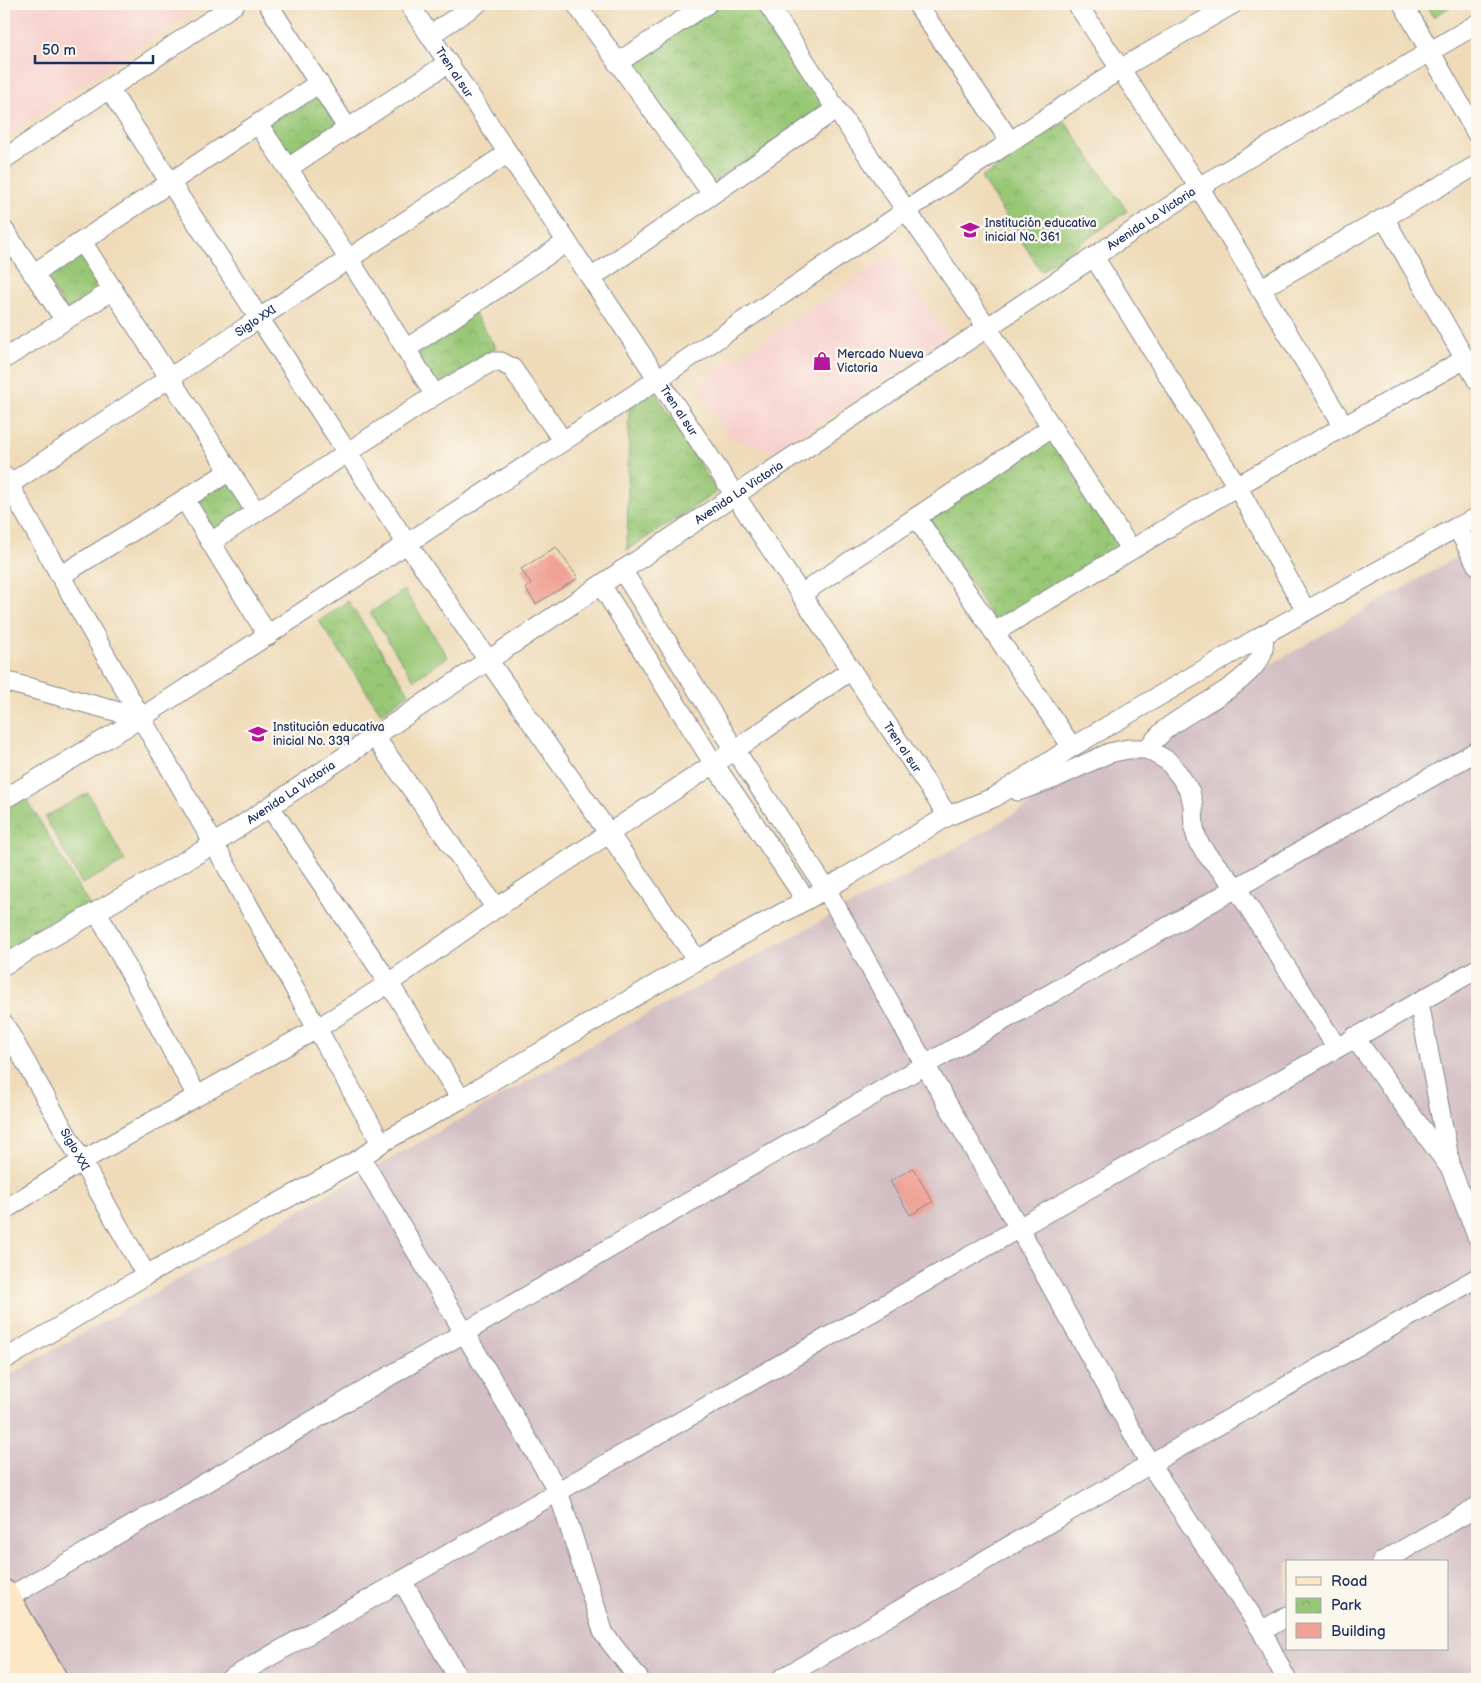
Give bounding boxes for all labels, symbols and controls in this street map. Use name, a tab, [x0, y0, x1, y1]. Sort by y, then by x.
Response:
scale bar	[35, 32, 152, 64]
text: 50 m	[42, 41, 76, 60]
street label: Tren al sur	[432, 44, 477, 101]
street label: Avenida La Victoria	[1104, 184, 1199, 254]
place label: Institución educativa inicial No. 361	[985, 216, 1097, 245]
school or university icon: Institución educativa inicial No. 361	[959, 219, 981, 241]
street label: Siglo XXI	[232, 302, 279, 340]
place label: Mercado Nueva Victoria	[837, 347, 924, 376]
shop icon: Mercado Nueva Victoria	[811, 350, 833, 372]
street label: Tren al sur	[657, 382, 701, 439]
street label: Avenida La Victoria	[692, 458, 786, 527]
street label: Tren al sur	[880, 719, 925, 776]
place label: Institución educativa inicial No. 339	[273, 720, 385, 749]
school or university icon: Institución educativa inicial No. 339	[247, 723, 269, 745]
street label: Avenida La Victoria	[244, 757, 338, 827]
street label: Siglo XXI	[57, 1125, 93, 1173]
legend	[1286, 1560, 1448, 1650]
text: Road	[1331, 1572, 1367, 1591]
text: Park	[1331, 1596, 1362, 1615]
text: Building	[1331, 1622, 1386, 1641]

